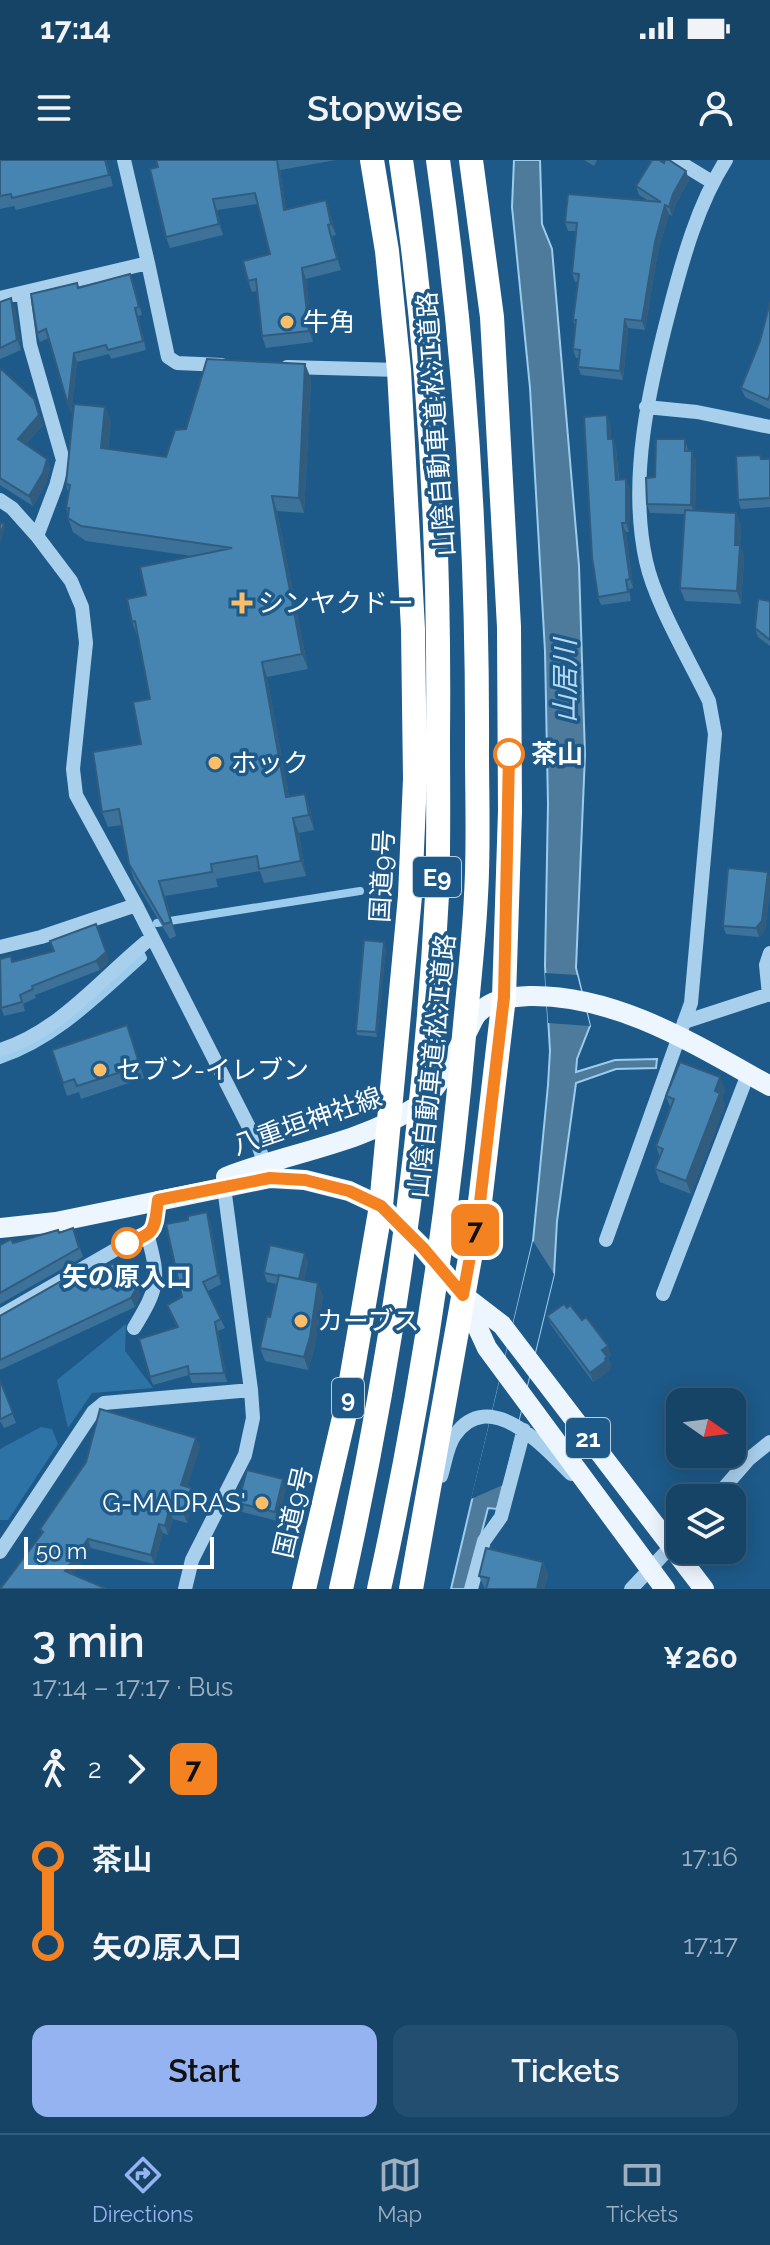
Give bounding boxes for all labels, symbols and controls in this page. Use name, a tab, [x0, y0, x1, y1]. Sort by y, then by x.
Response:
text: 17:14	[40, 11, 111, 46]
icon: menu	[32, 86, 76, 130]
icon: person	[694, 86, 738, 130]
text: Stopwise	[307, 87, 463, 129]
street label: 山陰自動車道;松江道路	[412, 291, 460, 557]
place label: 牛角	[303, 307, 355, 337]
marker: 牛角	[278, 313, 296, 331]
place label: シンヤクドー	[258, 588, 414, 618]
marker: シンヤクドー	[233, 594, 251, 612]
water label: 山居川	[549, 636, 582, 723]
marker: 茶山	[494, 739, 524, 769]
place label: 茶山	[531, 739, 583, 769]
place label: ホック	[231, 748, 309, 778]
marker: ホック	[206, 754, 224, 772]
street label: 国道9号	[365, 829, 399, 923]
road number: E9	[413, 857, 461, 897]
street label: 山陰自動車道;松江道路	[403, 932, 461, 1200]
place label: セブン-イレブン	[116, 1055, 309, 1085]
marker: セブン-イレブン	[91, 1061, 109, 1079]
street label: 八重垣神社線	[228, 1081, 386, 1161]
line badge: 7	[449, 1204, 501, 1256]
text: 7	[467, 1213, 483, 1246]
marker: 矢の原入口	[112, 1228, 142, 1258]
place label: 矢の原入口	[62, 1262, 192, 1292]
place label: カーブス	[317, 1306, 419, 1336]
marker: カーブス	[292, 1312, 310, 1330]
road number: 9	[332, 1378, 364, 1418]
north arrow	[666, 1388, 746, 1468]
map controls	[666, 1388, 746, 1564]
road number: 21	[566, 1418, 610, 1458]
street label: 国道9号	[268, 1463, 318, 1561]
button: layers	[666, 1484, 746, 1564]
place label: G-MADRAS'	[102, 1488, 246, 1518]
marker: G-MADRAS'	[253, 1494, 271, 1512]
scale bar	[24, 1533, 214, 1569]
text: 50 m	[36, 1538, 87, 1564]
text: 3 min	[32, 1616, 145, 1667]
text: ¥260	[663, 1640, 738, 1675]
text: 17:14 – 17:17 · Bus	[32, 1672, 233, 1702]
icon: walk	[32, 1747, 76, 1791]
icon: forward	[114, 1747, 158, 1791]
text: 7	[186, 1752, 201, 1785]
text: 2	[88, 1754, 102, 1784]
text: 茶山	[92, 1842, 152, 1877]
text: 17:16	[681, 1842, 738, 1872]
text: 矢の原入口	[92, 1930, 242, 1965]
text: 17:17	[683, 1930, 738, 1960]
button: Start	[32, 2025, 377, 2117]
button: Tickets	[393, 2025, 738, 2117]
tab: Directions	[92, 2153, 194, 2227]
tab: Map	[377, 2153, 422, 2227]
tab: Tickets	[606, 2153, 678, 2227]

